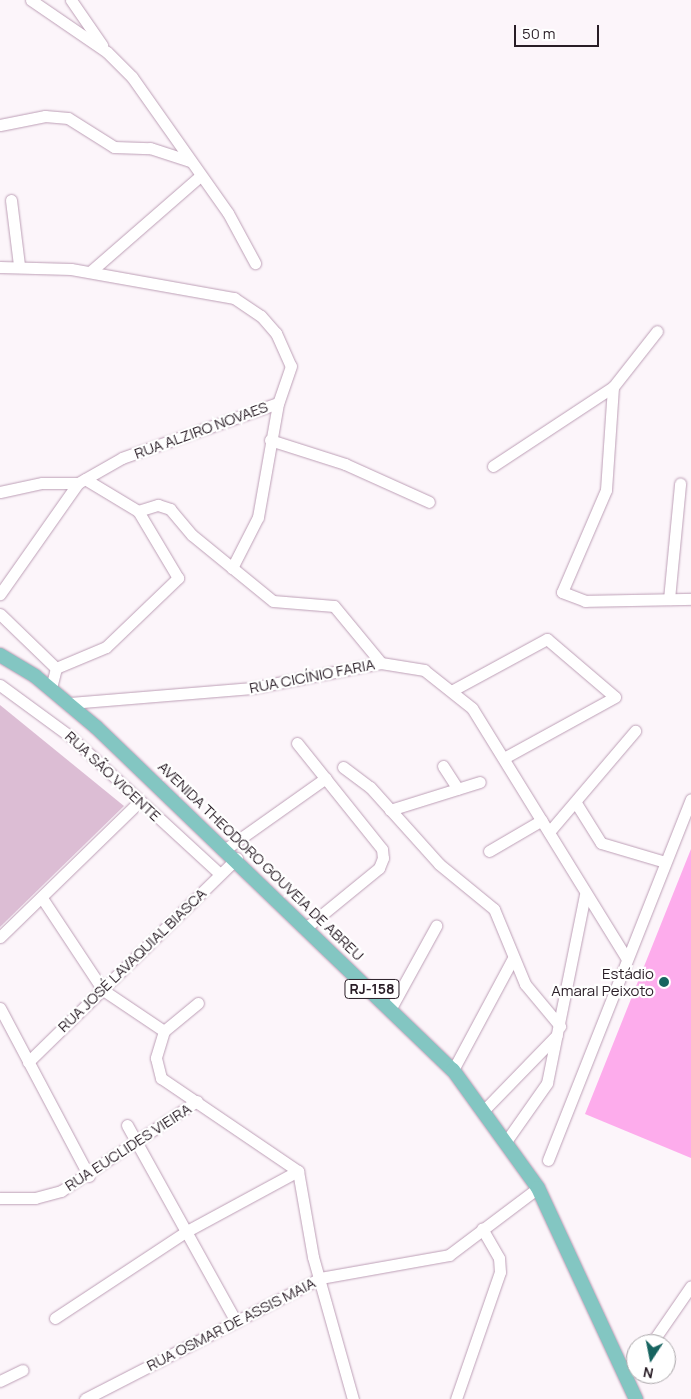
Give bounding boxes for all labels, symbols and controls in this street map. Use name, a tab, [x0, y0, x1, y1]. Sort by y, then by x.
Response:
scale bar	[516, 15, 601, 47]
text: 50 m	[522, 23, 556, 44]
street label: RUA ALZIRO NOVAES	[132, 397, 270, 463]
street label: RUA CICÍNIO FARIA	[248, 655, 376, 697]
street label: RUA SÃO VICENTE	[62, 727, 164, 825]
street label: AVENIDA THEODORO GOUVEIA DE ABREU	[154, 758, 368, 964]
street label: RUA JOSÉ LAVAQUIAL BIASCA	[54, 884, 210, 1036]
place label: Estádio Amaral Peixoto	[551, 964, 654, 999]
marker: Estádio Amaral Peixoto	[658, 976, 670, 988]
road number: RJ-158	[343, 978, 401, 1001]
street label: RUA EUCLIDES VIEIRA	[61, 1099, 195, 1195]
street label: RUA OSMAR DE ASSIS MAIA	[144, 1274, 318, 1374]
north arrow	[626, 1334, 676, 1384]
text: N	[641, 1363, 655, 1384]

